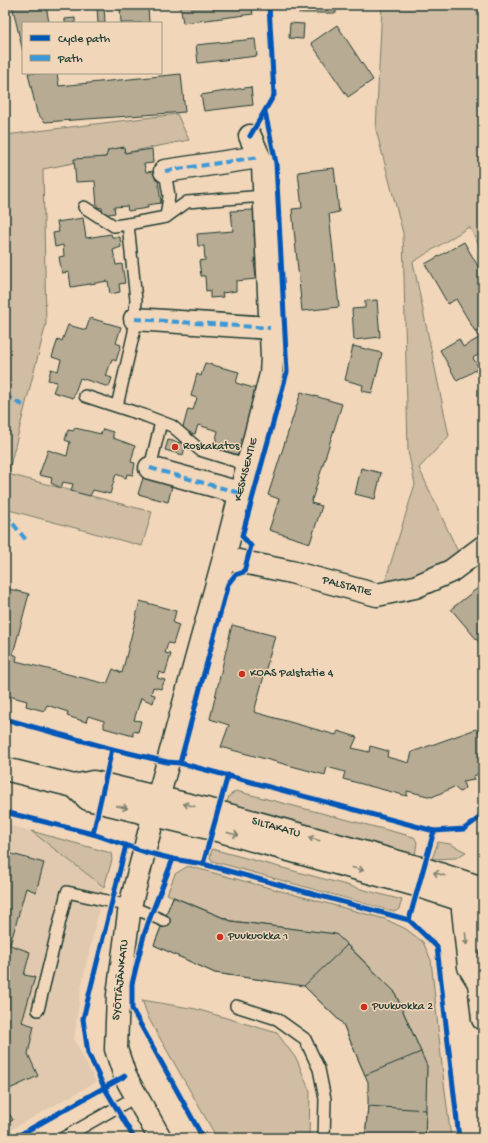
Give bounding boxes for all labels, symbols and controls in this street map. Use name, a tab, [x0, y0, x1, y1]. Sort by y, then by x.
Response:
legend	[22, 22, 162, 74]
text: Cycle path	[58, 33, 111, 47]
text: Path	[57, 53, 83, 67]
street label: KESKISENTIE	[232, 436, 262, 503]
place label: Roskakatos	[183, 440, 240, 454]
marker: Roskakatos	[170, 442, 180, 452]
street label: PALSTATIE	[319, 573, 373, 600]
place label: KOAS Palstatie 4	[250, 667, 334, 681]
marker: KOAS Palstatie 4	[237, 669, 247, 679]
one-way arrow	[182, 801, 195, 808]
one-way arrow	[115, 803, 128, 811]
street label: SILTAKATU	[250, 815, 302, 841]
one-way arrow	[226, 831, 239, 838]
one-way arrow	[308, 835, 321, 842]
one-way arrow	[351, 866, 364, 873]
one-way arrow	[433, 870, 446, 877]
place label: Puukuokka 1	[227, 930, 288, 944]
marker: Puukuokka 1	[215, 932, 225, 942]
one-way arrow	[462, 932, 470, 945]
street label: SYÖTTÄJÄNKATU	[110, 939, 132, 1021]
place label: Puukuokka 2	[371, 1000, 433, 1014]
marker: Puukuokka 2	[359, 1002, 369, 1012]

